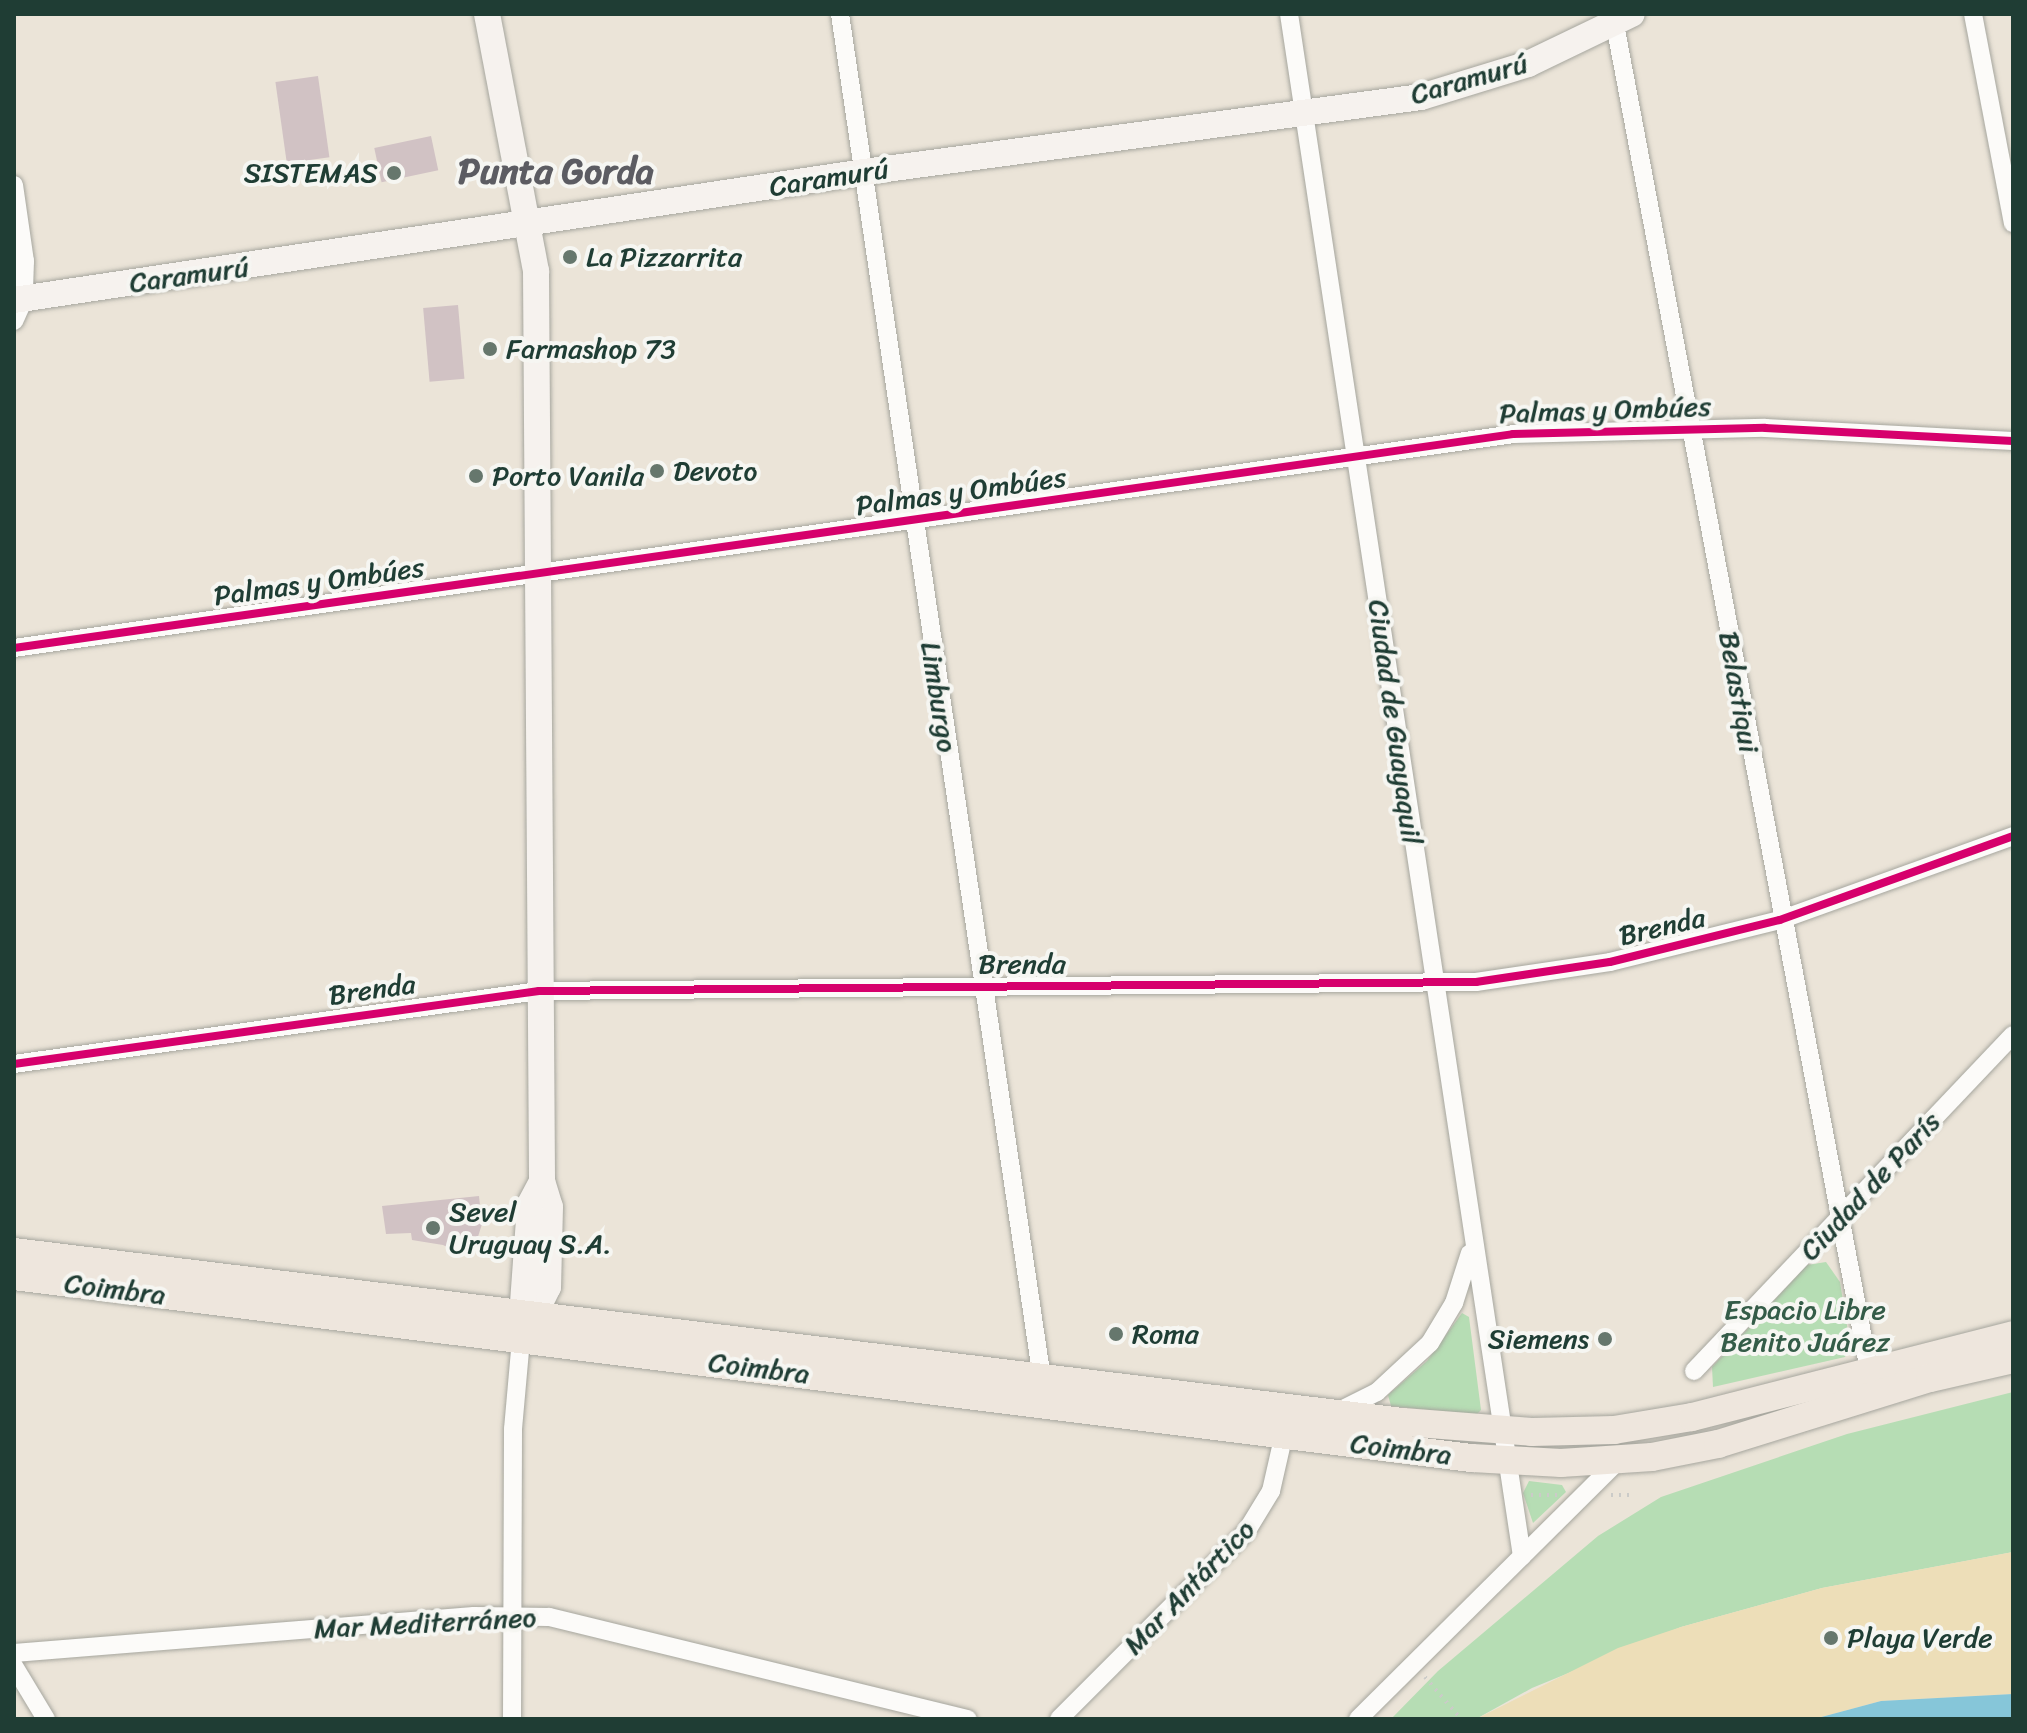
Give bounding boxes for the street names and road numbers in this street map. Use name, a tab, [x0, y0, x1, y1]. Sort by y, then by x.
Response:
street label: Caramurú	[1407, 46, 1531, 112]
street label: Caramurú	[767, 152, 891, 204]
street label: Caramurú	[127, 250, 251, 300]
street label: Palmas y Ombúes	[1499, 390, 1711, 430]
street label: Palmas y Ombúes	[854, 461, 1068, 523]
street label: Palmas y Ombúes	[212, 551, 426, 613]
street label: Ciudad de Guayaquil	[1361, 597, 1429, 847]
street label: Belastiqui	[1712, 629, 1766, 755]
street label: Limburgo	[914, 639, 964, 755]
street label: Brenda	[1616, 901, 1708, 953]
street label: Brenda	[978, 947, 1066, 981]
street label: Brenda	[326, 967, 418, 1013]
street label: Ciudad de París	[1793, 1105, 1947, 1267]
street label: Coimbra	[63, 1266, 167, 1312]
street label: Coimbra	[707, 1345, 811, 1391]
street label: Coimbra	[1349, 1426, 1453, 1472]
street label: Mar Antártico	[1116, 1512, 1262, 1662]
street label: Mar Mediterráneo	[313, 1600, 537, 1646]

